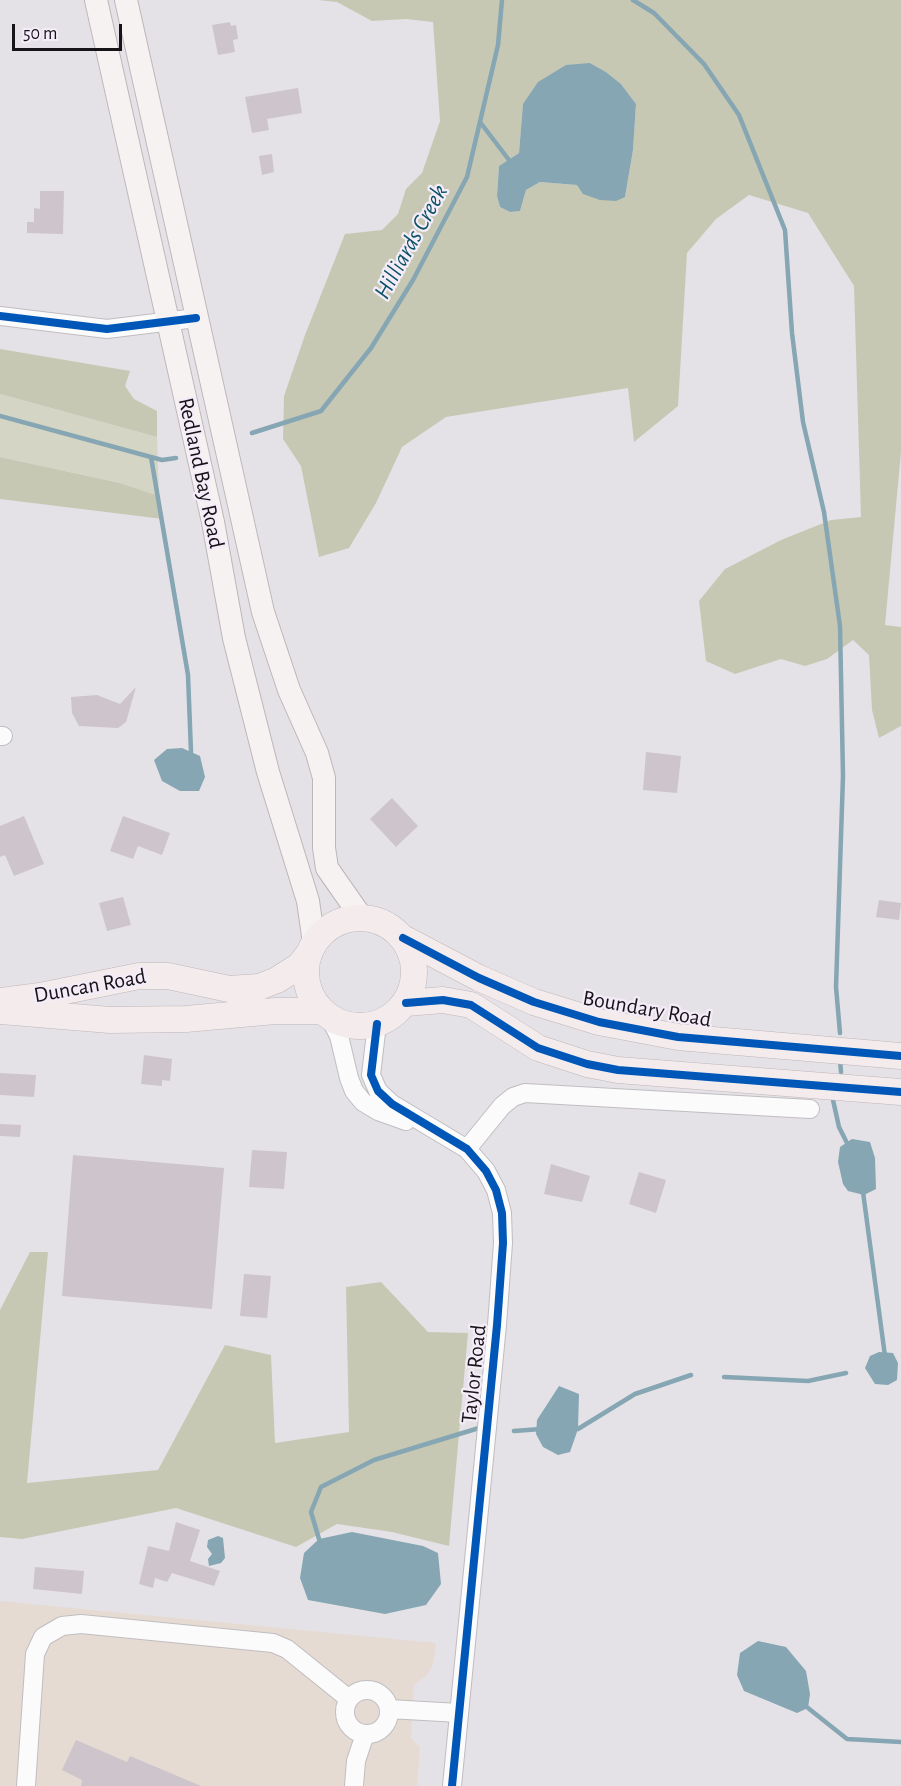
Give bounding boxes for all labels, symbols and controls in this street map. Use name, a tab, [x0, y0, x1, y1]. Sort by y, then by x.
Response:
scale bar	[15, 12, 124, 50]
text: 50 m	[23, 25, 57, 43]
water label: Hilliards Creek	[368, 180, 454, 304]
street label: Redland Bay Road	[172, 395, 230, 551]
street label: Duncan Road	[32, 963, 148, 1009]
street label: Boundary Road	[581, 985, 713, 1033]
street label: Taylor Road	[456, 1323, 492, 1425]

